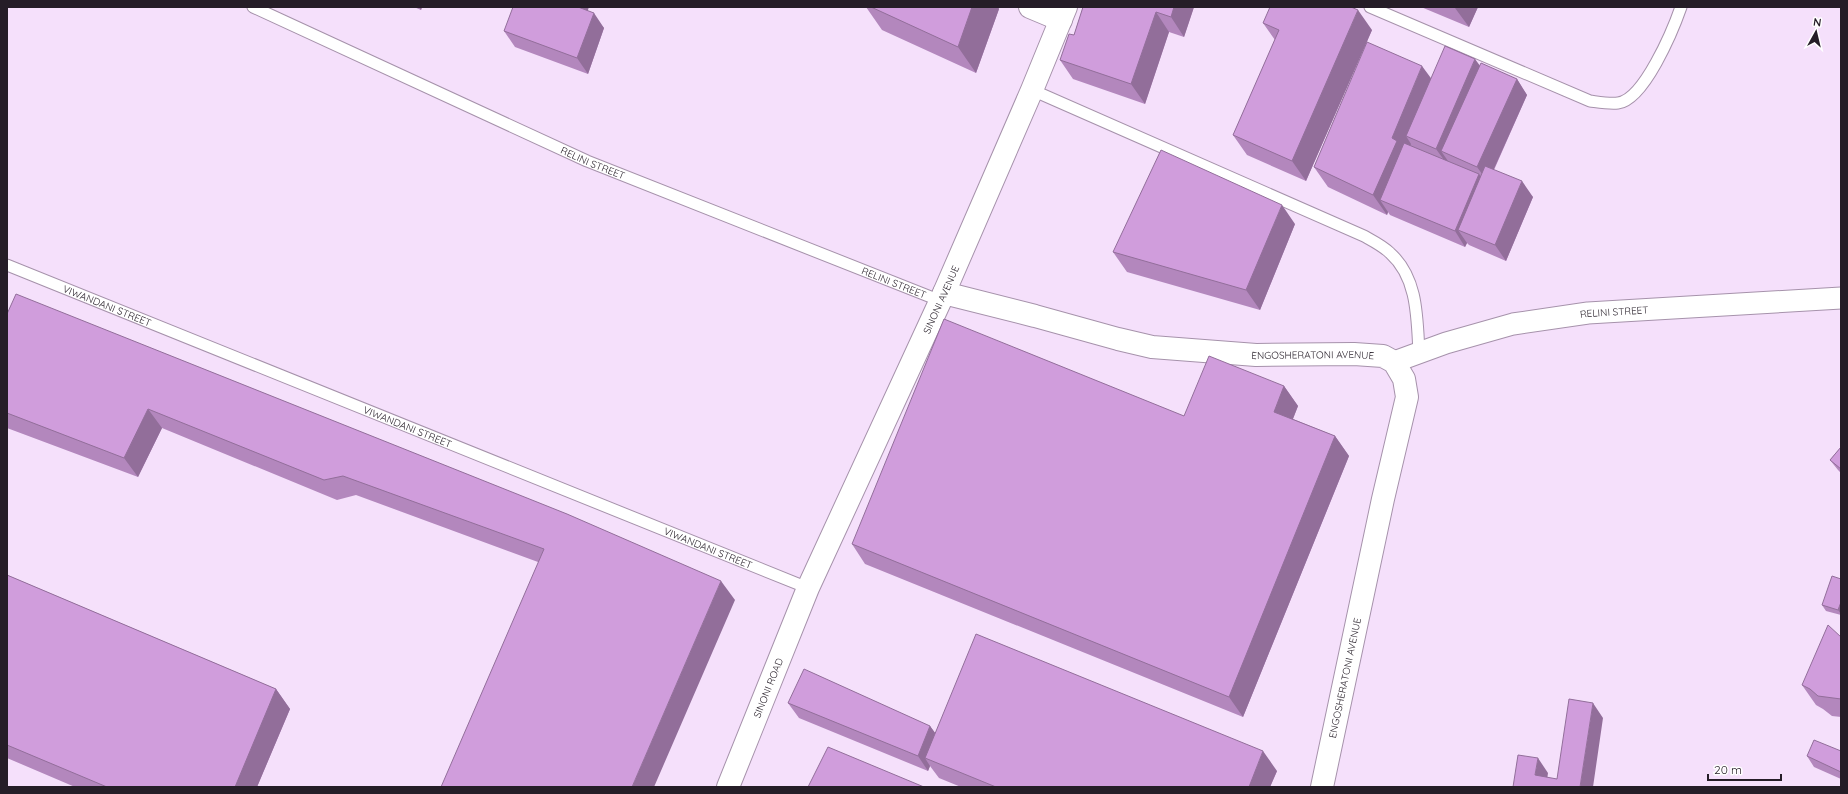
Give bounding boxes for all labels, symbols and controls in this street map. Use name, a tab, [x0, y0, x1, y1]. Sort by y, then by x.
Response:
north arrow	[1796, 12, 1836, 52]
text: N	[1812, 15, 1822, 30]
street label: RELINI STREET	[559, 143, 627, 182]
street label: SINONI AVENUE	[920, 263, 962, 336]
street label: RELINI STREET	[860, 264, 928, 301]
street label: VIWANDANI STREET	[61, 282, 153, 329]
street label: RELINI STREET	[1579, 303, 1649, 321]
street label: ENGOSHERATONI AVENUE	[1251, 347, 1375, 362]
street label: VIWANDANI STREET	[361, 403, 454, 450]
street label: VIWANDANI STREET	[662, 524, 754, 571]
street label: ENGOSHERATONI AVENUE	[1326, 616, 1364, 739]
street label: SINONI ROAD	[750, 656, 786, 720]
scale bar	[1708, 756, 1781, 782]
text: 20 m	[1714, 762, 1742, 777]

